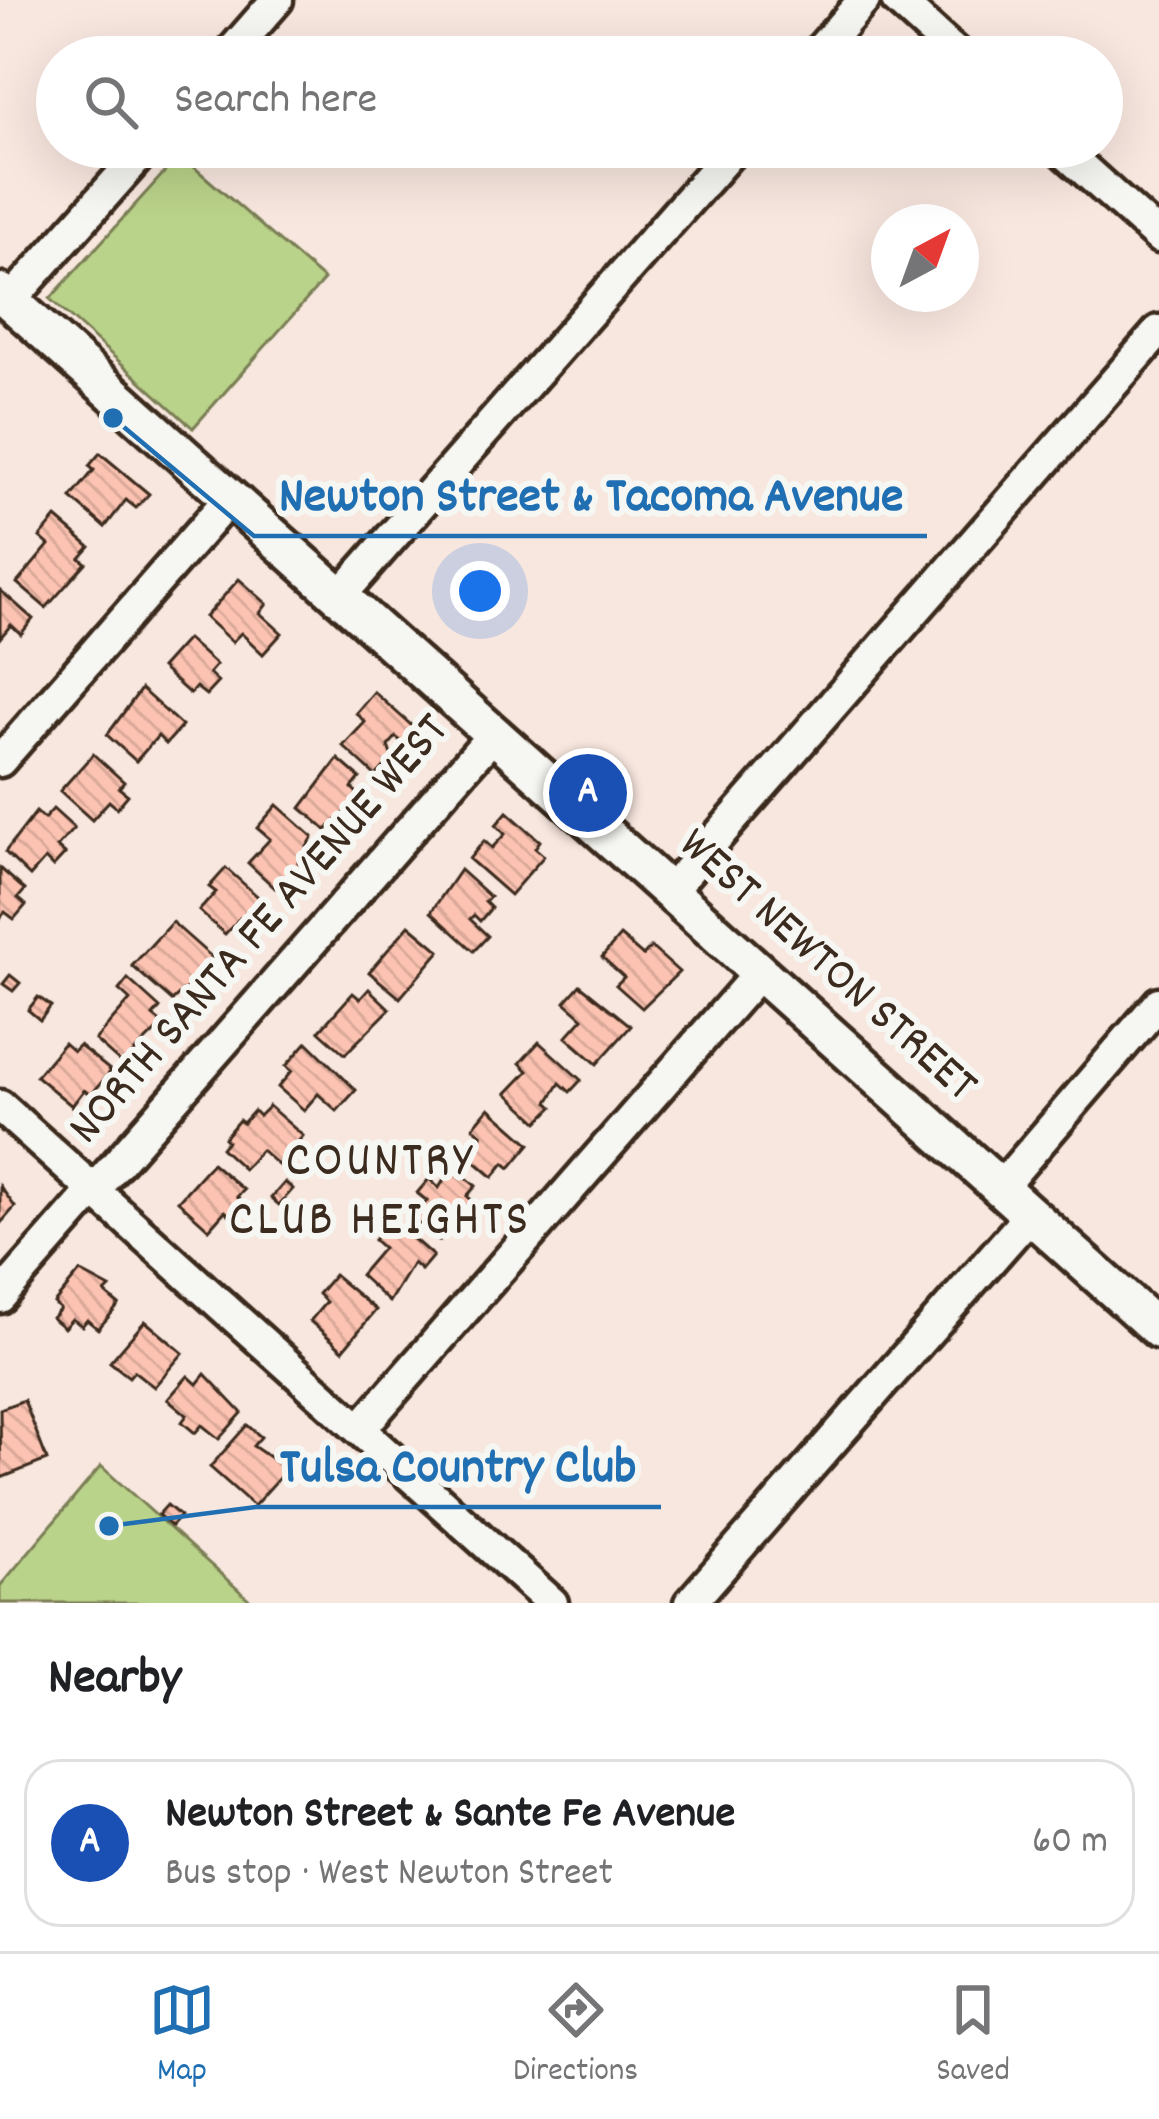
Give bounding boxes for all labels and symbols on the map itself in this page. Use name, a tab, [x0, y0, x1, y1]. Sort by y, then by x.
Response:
north arrow	[871, 204, 979, 312]
callout: Newton Street & Tacoma Avenue	[254, 449, 927, 536]
text: Newton Street & Tacoma Avenue	[279, 464, 903, 536]
your location	[450, 561, 510, 621]
street label: NORTH SANTA FE AVENUE WEST	[54, 700, 468, 1162]
pin: A	[549, 748, 627, 838]
street label: WEST NEWTON STREET	[661, 814, 991, 1120]
district label: COUNTRY CLUB HEIGHTS	[229, 1128, 531, 1259]
callout: Tulsa Country Club	[256, 1420, 661, 1507]
text: Tulsa Country Club	[280, 1435, 636, 1507]

